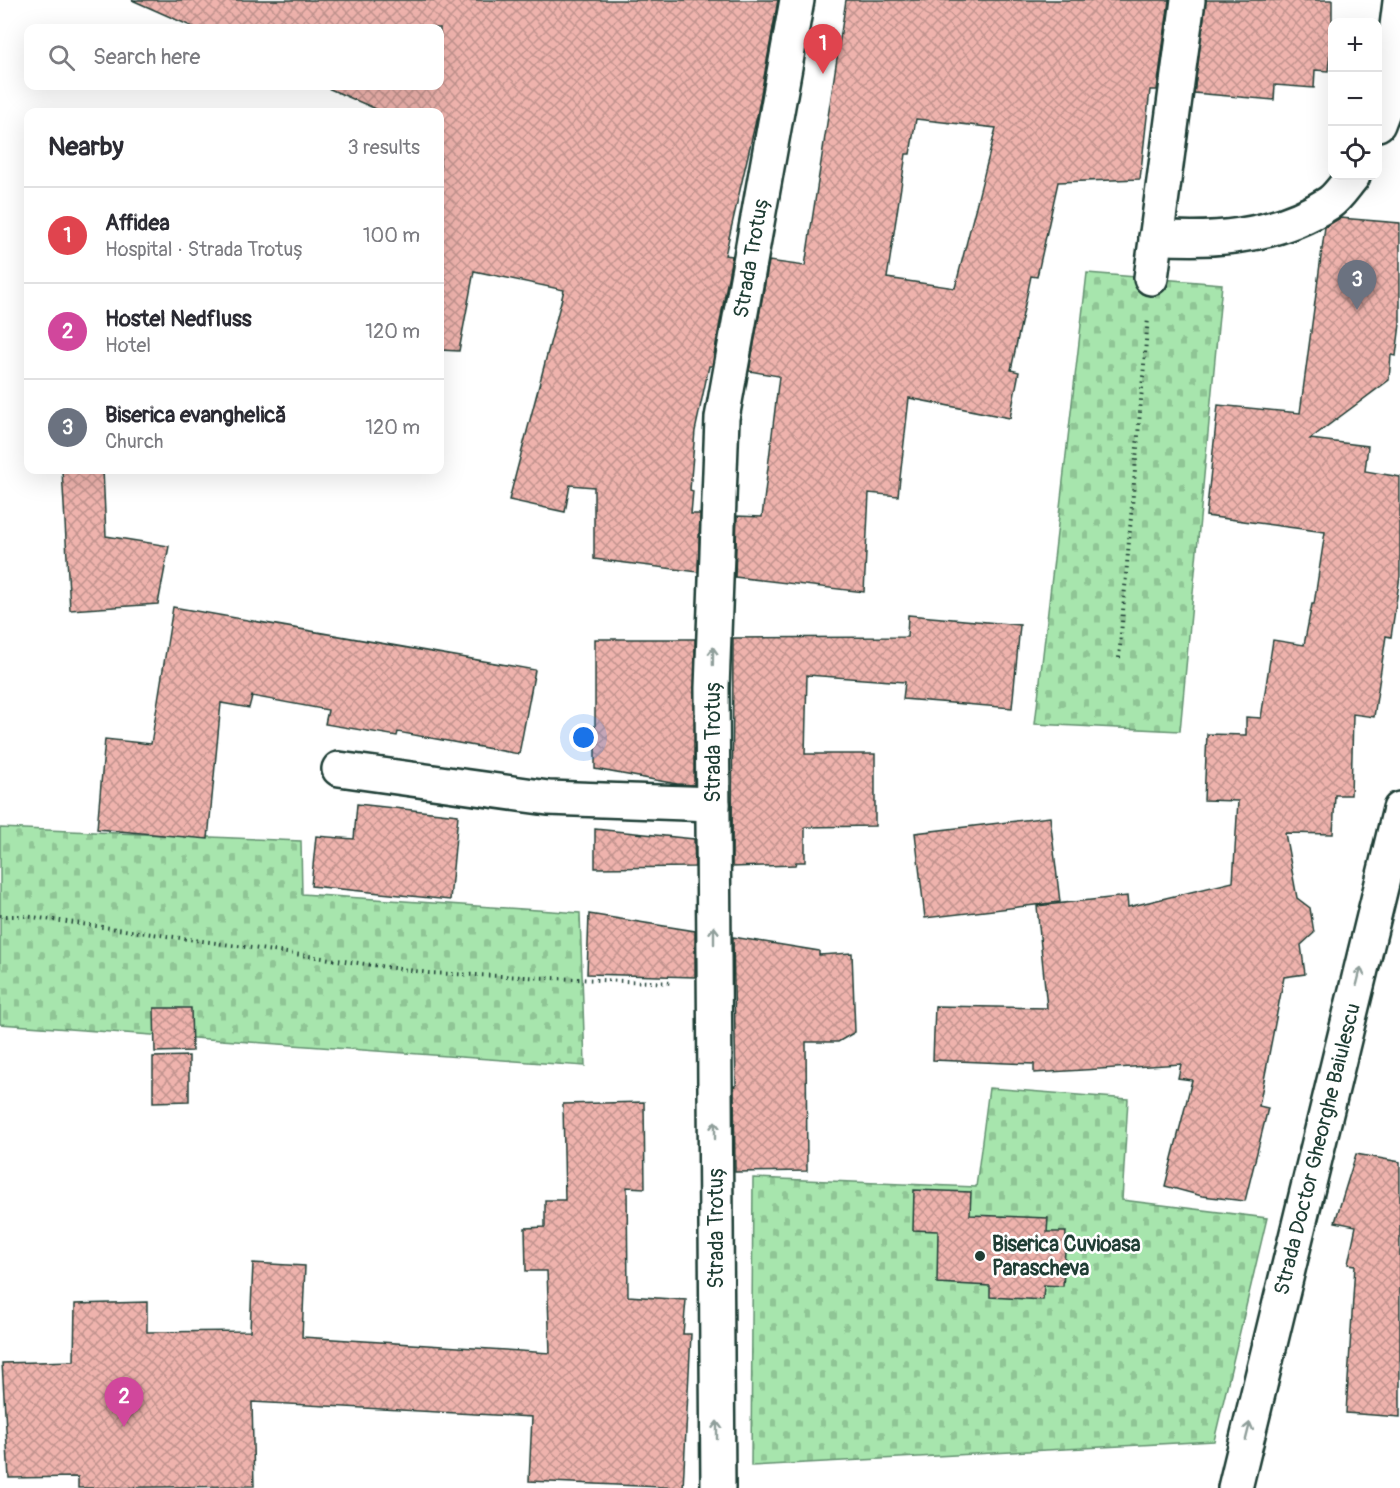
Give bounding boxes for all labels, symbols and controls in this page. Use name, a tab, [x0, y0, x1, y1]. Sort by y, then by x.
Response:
map controls	[1328, 18, 1382, 180]
button: +	[1328, 18, 1382, 72]
search box	[24, 24, 444, 90]
pin: 1	[804, 25, 842, 74]
icon: search	[45, 41, 78, 74]
text: Search here	[93, 43, 200, 71]
button: −	[1328, 72, 1382, 126]
button: locate	[1328, 126, 1382, 180]
text: Nearby	[48, 131, 124, 163]
text: 3 results	[348, 135, 420, 160]
street label: Strada Trotuș	[727, 194, 776, 320]
text: Affidea	[105, 209, 170, 237]
text: 1	[64, 223, 71, 248]
text: 100 m	[363, 223, 420, 248]
text: Hospital · Strada Trotuș	[105, 237, 305, 262]
pin: 3	[1338, 260, 1376, 310]
text: Hostel Nedfluss	[105, 305, 252, 333]
text: 2	[62, 319, 73, 344]
text: 120 m	[365, 319, 420, 344]
text: Hotel	[105, 333, 151, 358]
text: Biserica evanghelică	[105, 401, 287, 429]
text: 3	[62, 415, 73, 440]
text: 120 m	[365, 415, 420, 440]
text: Church	[105, 429, 163, 454]
one-way arrow	[707, 646, 719, 666]
street label: Strada Trotuș	[700, 679, 727, 803]
your location	[569, 723, 598, 752]
one-way arrow	[708, 925, 720, 945]
one-way arrow	[1354, 967, 1366, 986]
street label: Strada Doctor Gheorghe Baiulescu	[1268, 1000, 1367, 1298]
one-way arrow	[709, 1120, 721, 1140]
street label: Strada Trotuș	[703, 1165, 730, 1289]
place label: Biserica Cuvioasa Parascheva	[992, 1231, 1141, 1282]
marker: Biserica Cuvioasa Parascheva	[973, 1249, 987, 1263]
pin: 2	[104, 1378, 144, 1427]
one-way arrow	[711, 1420, 723, 1440]
one-way arrow	[1243, 1422, 1255, 1441]

